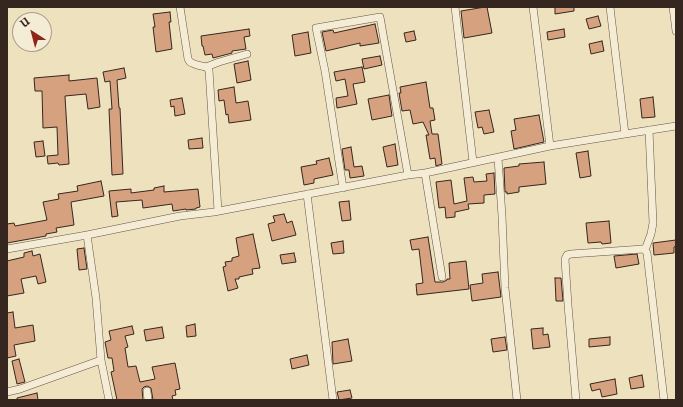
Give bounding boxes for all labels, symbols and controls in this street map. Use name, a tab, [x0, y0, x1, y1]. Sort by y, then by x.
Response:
north arrow	[12, 12, 52, 52]
text: U	[18, 15, 33, 30]

